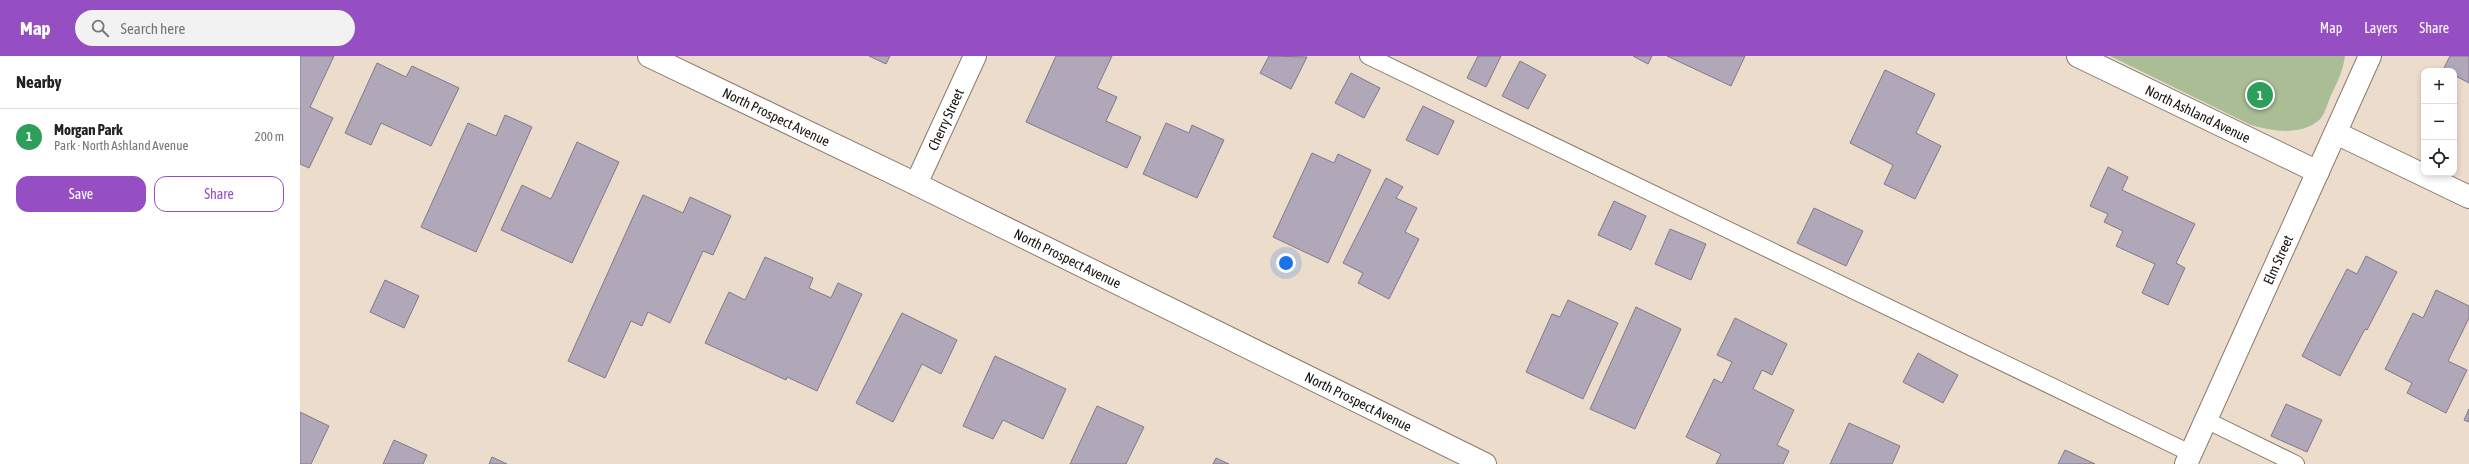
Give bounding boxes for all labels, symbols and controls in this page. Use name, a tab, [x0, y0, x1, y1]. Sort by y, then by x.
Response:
search box	[75, 10, 355, 46]
text: Map	[20, 17, 51, 39]
icon: search	[89, 17, 111, 39]
text: Search here	[121, 20, 185, 37]
text: Map	[2320, 20, 2342, 36]
text: Layers	[2364, 20, 2397, 36]
text: Share	[2419, 20, 2449, 36]
map controls	[2421, 68, 2457, 176]
button: +	[2421, 68, 2457, 104]
text: Nearby	[16, 72, 62, 92]
pin: 1	[2247, 80, 2273, 110]
street label: North Ashland Avenue	[2143, 82, 2253, 146]
street label: North Prospect Avenue	[720, 84, 832, 149]
street label: Cherry Street	[925, 86, 967, 153]
button: −	[2421, 104, 2457, 140]
text: Morgan Park	[54, 121, 123, 138]
text: 1	[26, 129, 32, 144]
text: 200 m	[255, 129, 284, 144]
text: Park · North Ashland Avenue	[54, 138, 188, 153]
button: locate	[2421, 140, 2457, 176]
button: Save	[16, 176, 146, 212]
button: Share	[154, 176, 284, 212]
street label: North Prospect Avenue	[1011, 226, 1124, 292]
street label: Elm Street	[2260, 233, 2296, 287]
your location	[1276, 253, 1296, 273]
street label: North Prospect Avenue	[1302, 369, 1414, 435]

